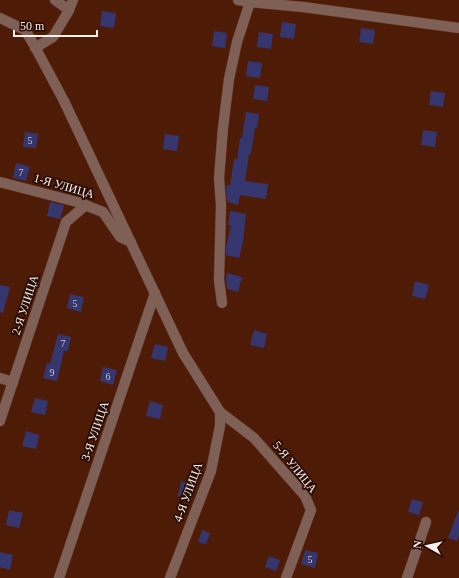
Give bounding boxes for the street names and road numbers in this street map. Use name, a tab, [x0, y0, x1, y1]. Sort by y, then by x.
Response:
street label: 1-Я УЛИЦА	[32, 171, 96, 201]
street label: 2-Я УЛИЦА	[9, 273, 41, 337]
street label: 3-Я УЛИЦА	[78, 399, 112, 463]
street label: 5-Я УЛИЦА	[270, 438, 320, 496]
street label: 4-Я УЛИЦА	[171, 460, 205, 524]

